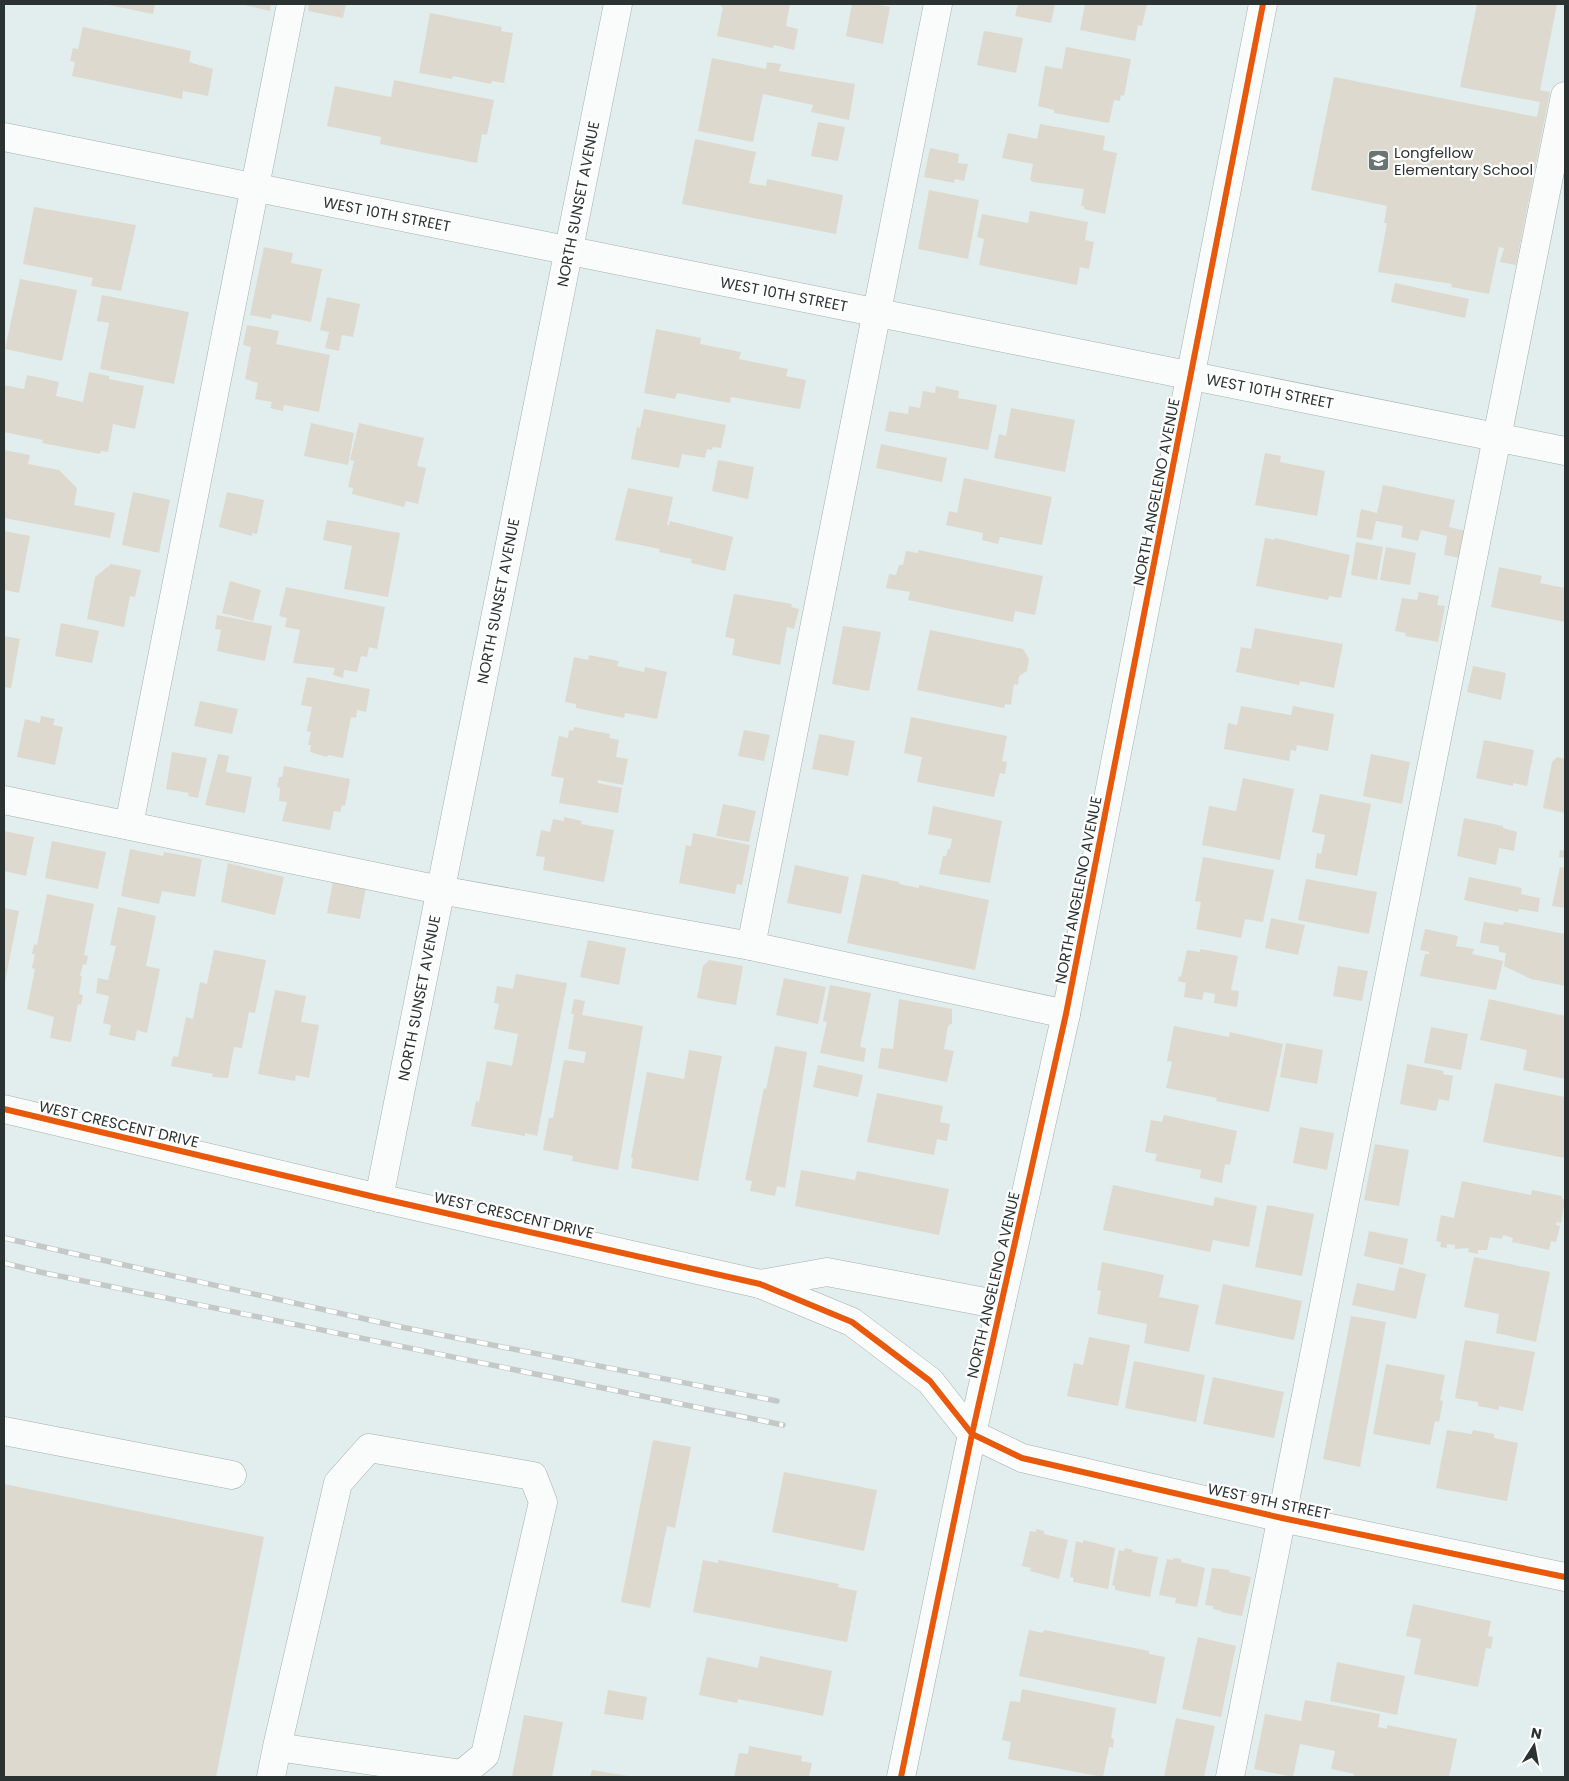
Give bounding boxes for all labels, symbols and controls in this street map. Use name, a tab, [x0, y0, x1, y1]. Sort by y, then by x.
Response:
street label: NORTH SUNSET AVENUE	[552, 119, 604, 289]
place label: Longfellow Elementary School	[1394, 142, 1533, 180]
school or university icon: Longfellow Elementary School	[1366, 149, 1390, 173]
street label: WEST 10TH STREET	[321, 191, 453, 237]
street label: WEST 10TH STREET	[718, 271, 850, 317]
street label: WEST 10TH STREET	[1204, 368, 1336, 414]
street label: NORTH ANGELENO AVENUE	[1127, 396, 1185, 588]
street label: NORTH SUNSET AVENUE	[472, 516, 524, 686]
street label: NORTH ANGELENO AVENUE	[1049, 794, 1107, 986]
street label: NORTH SUNSET AVENUE	[393, 913, 445, 1083]
street label: WEST CRESCENT DRIVE	[37, 1095, 201, 1153]
street label: WEST CRESCENT DRIVE	[432, 1186, 596, 1244]
street label: NORTH ANGELENO AVENUE	[961, 1190, 1025, 1380]
street label: WEST 9TH STREET	[1206, 1478, 1332, 1524]
north arrow	[1509, 1721, 1559, 1771]
text: N	[1529, 1722, 1544, 1744]

